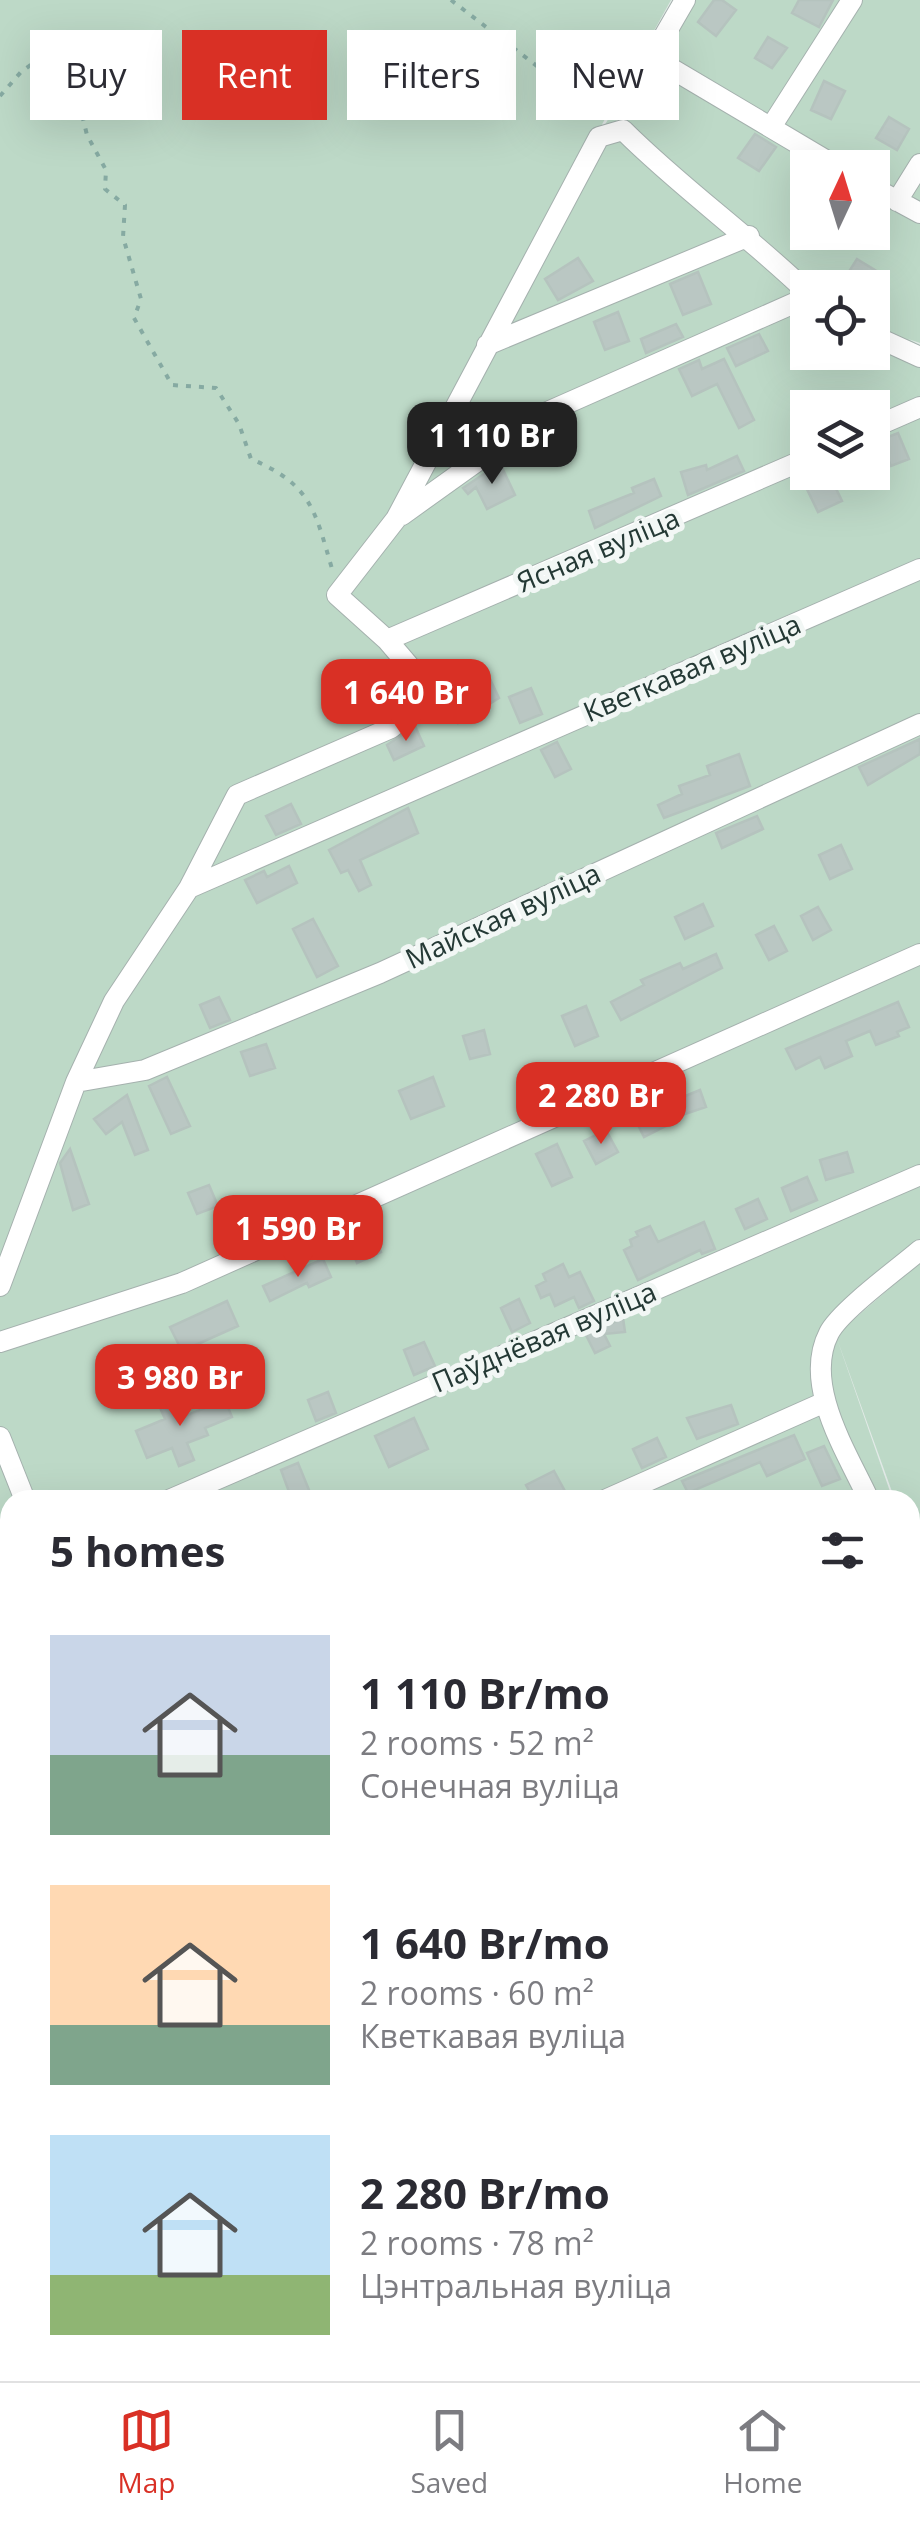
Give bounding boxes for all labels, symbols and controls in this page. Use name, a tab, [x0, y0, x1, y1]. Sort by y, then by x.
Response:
chip: Buy	[30, 30, 162, 120]
chip: Rent	[182, 30, 327, 120]
chip: Filters	[347, 30, 516, 120]
chip: New	[536, 30, 679, 120]
north arrow	[790, 150, 890, 250]
map controls	[790, 150, 890, 490]
button: locate	[790, 270, 890, 370]
button: layers	[790, 390, 890, 490]
pin: 1 110 Br	[389, 402, 595, 487]
text: 1 110 Br	[429, 413, 555, 456]
street label: Ясная вуліца	[510, 498, 685, 600]
street label: Кветкавая вуліца	[577, 604, 806, 730]
pin: 1 640 Br	[303, 659, 509, 744]
text: 1 640 Br	[343, 670, 469, 713]
street label: Майская вуліца	[399, 853, 606, 977]
pin: 2 280 Br	[498, 1062, 704, 1147]
text: 2 280 Br	[538, 1073, 664, 1116]
pin: 1 590 Br	[195, 1195, 401, 1280]
text: 1 590 Br	[235, 1206, 361, 1249]
street label: Паўднёвая вуліца	[426, 1272, 662, 1400]
pin: 3 980 Br	[77, 1344, 283, 1429]
text: 3 980 Br	[117, 1355, 243, 1398]
text: 5 homes	[50, 1522, 225, 1579]
icon: filters	[815, 1523, 870, 1578]
text: 1 110 Br/mo	[360, 1664, 610, 1721]
icon: home	[130, 1675, 250, 1795]
text: 2 rooms · 52 m²	[360, 1721, 594, 1764]
text: Сонечная вуліца	[360, 1764, 620, 1807]
text: 1 640 Br/mo	[360, 1914, 610, 1971]
icon: home	[130, 1925, 250, 2045]
text: 2 rooms · 60 m²	[360, 1971, 594, 2014]
text: Кветкавая вуліца	[360, 2014, 626, 2057]
text: 2 280 Br/mo	[360, 2164, 610, 2221]
icon: home	[130, 2175, 250, 2295]
text: 2 rooms · 78 m²	[360, 2221, 594, 2264]
text: Цэнтральная вуліца	[360, 2264, 672, 2307]
tab: Map	[118, 2403, 175, 2501]
tab: Saved	[410, 2403, 488, 2501]
tab: Home	[723, 2403, 802, 2501]

